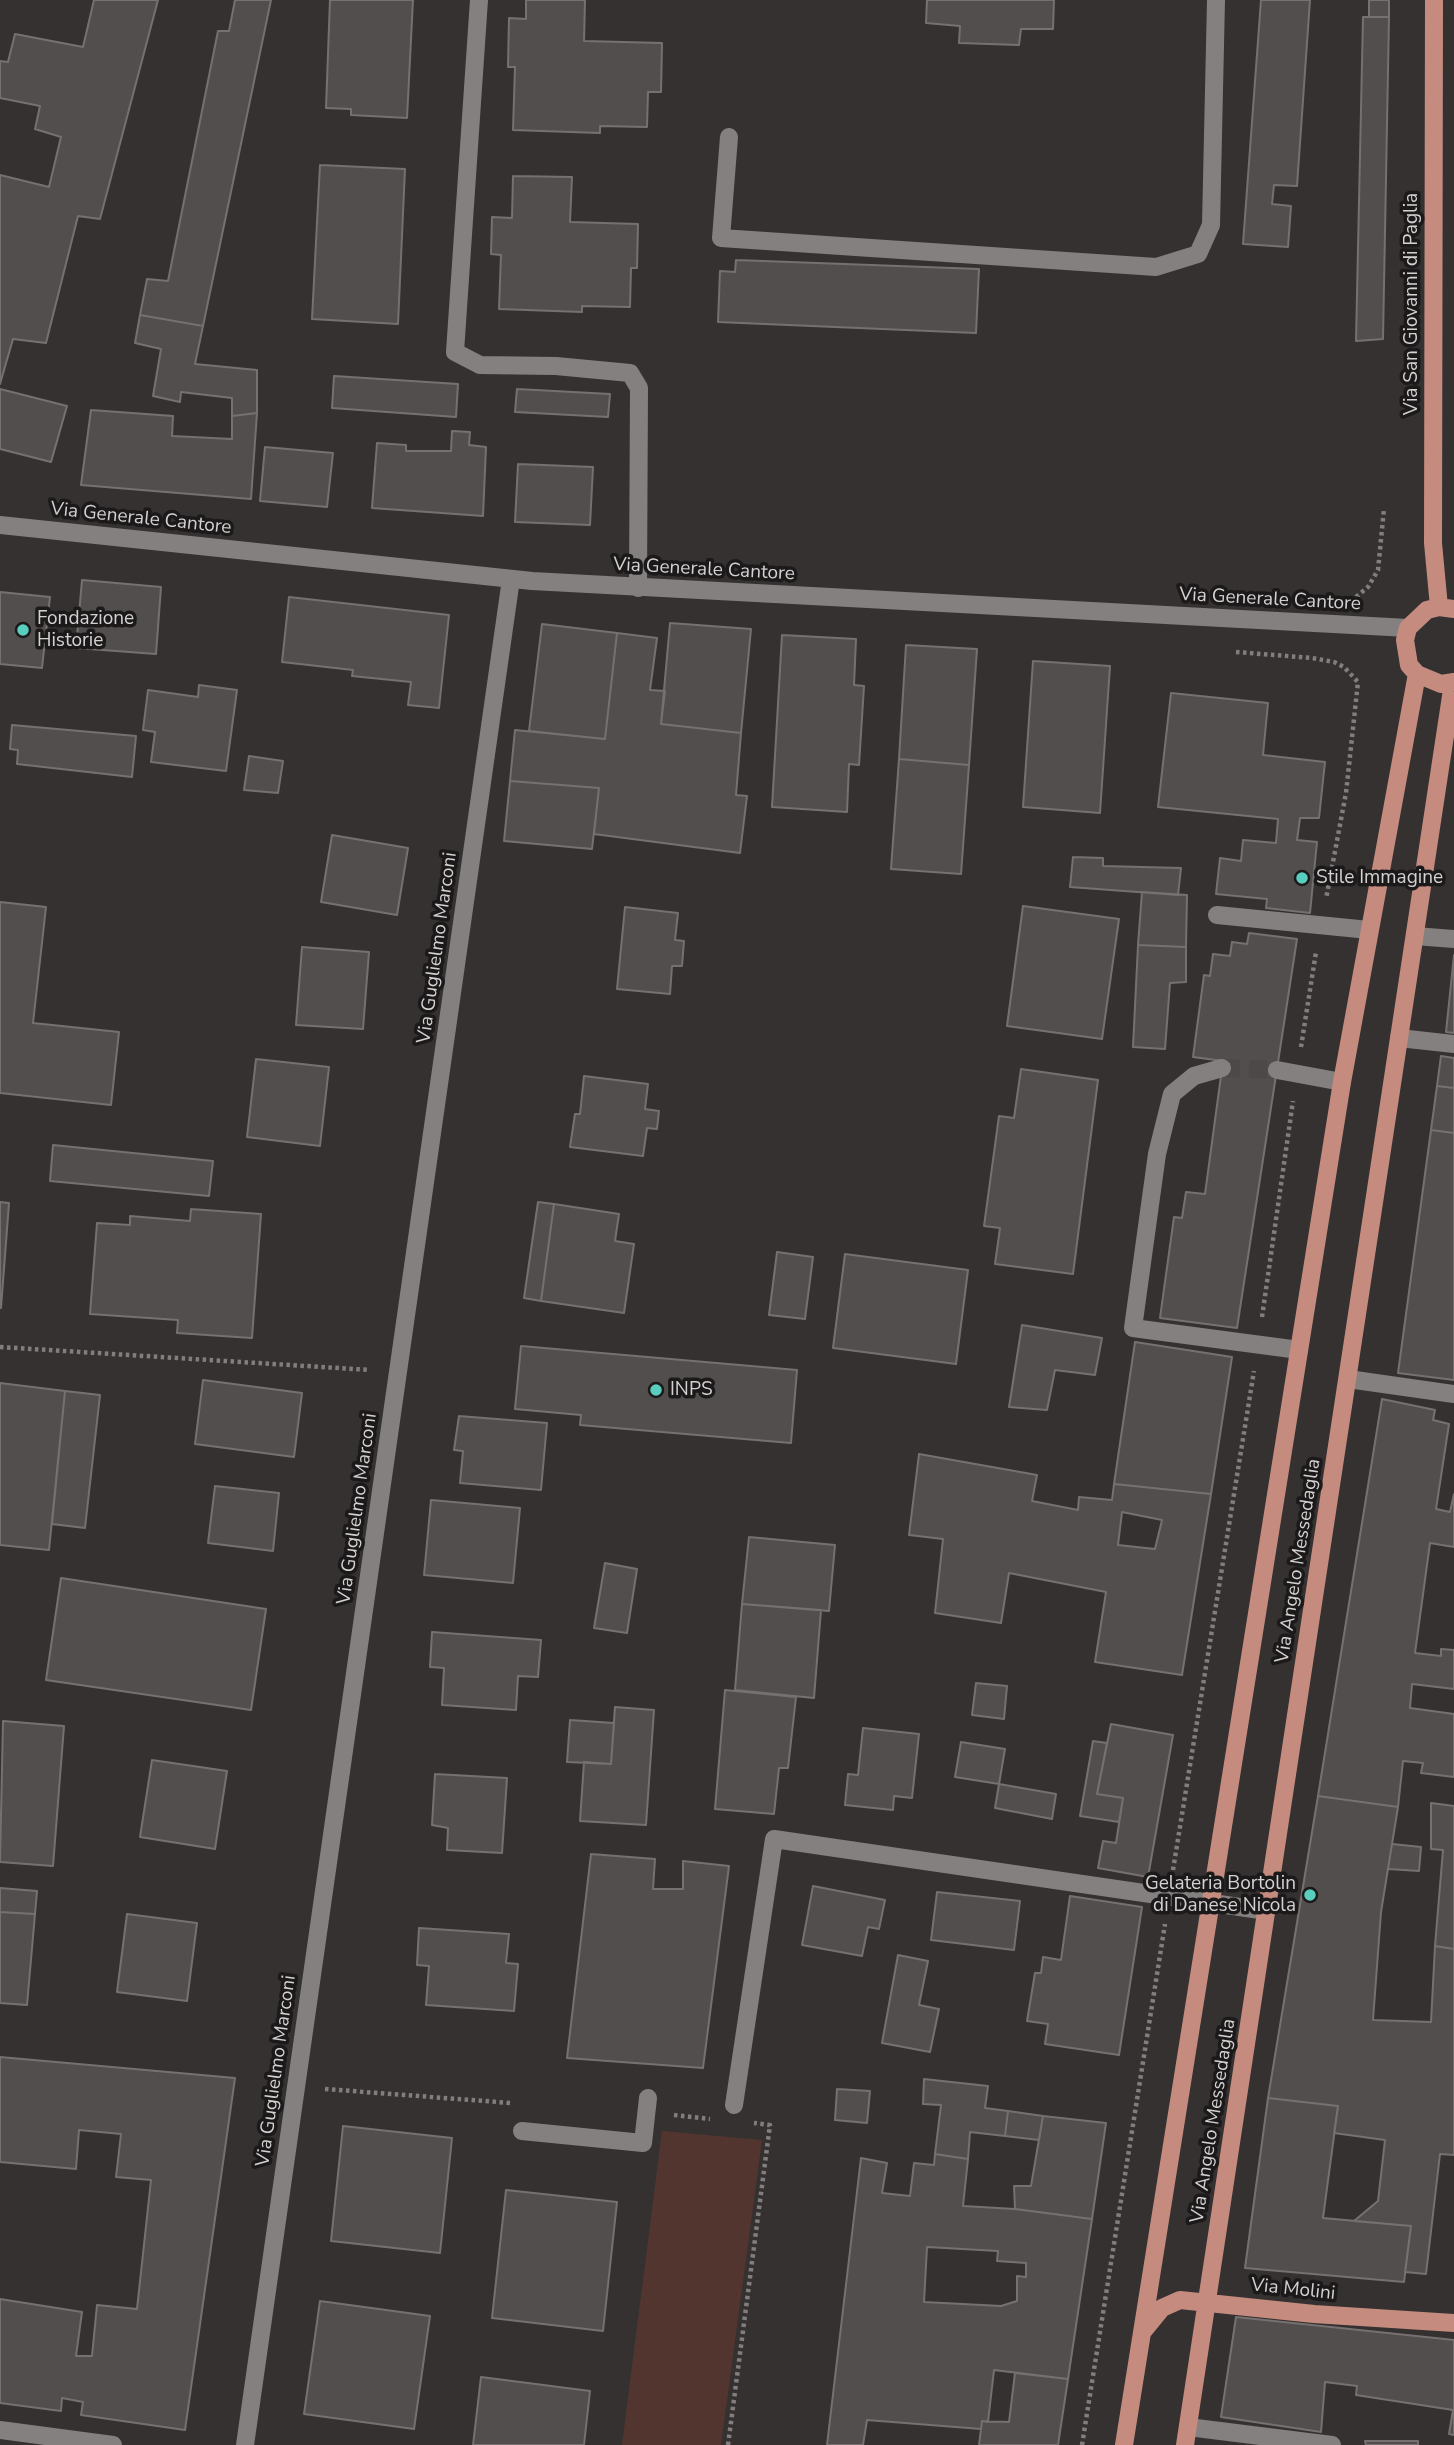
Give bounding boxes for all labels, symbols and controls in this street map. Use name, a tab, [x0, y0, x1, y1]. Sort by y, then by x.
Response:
street label: Via San Giovanni di Paglia	[1401, 193, 1423, 415]
street label: Via Generale Cantore	[49, 498, 233, 540]
street label: Via Generale Cantore	[613, 554, 795, 586]
street label: Via Generale Cantore	[1179, 584, 1361, 616]
place label: Fondazione Historie	[37, 608, 134, 652]
marker: Fondazione Historie	[15, 622, 31, 638]
street label: Via Guglielmo Marconi	[413, 851, 463, 1045]
place label: Stile Immagine	[1316, 867, 1443, 889]
marker: Stile Immagine	[1294, 870, 1310, 886]
place label: INPS	[670, 1379, 713, 1401]
marker: INPS	[648, 1382, 664, 1398]
street label: Via Guglielmo Marconi	[333, 1412, 383, 1606]
street label: Via Angelo Messedaglia	[1272, 1457, 1326, 1665]
place label: Gelateria Bortolin di Danese Nicola	[1145, 1873, 1296, 1917]
marker: Gelateria Bortolin di Danese Nicola	[1302, 1887, 1318, 1903]
street label: Via Guglielmo Marconi	[252, 1974, 302, 2168]
street label: Via Angelo Messedaglia	[1187, 2017, 1241, 2225]
street label: Via Molini	[1250, 2274, 1336, 2306]

